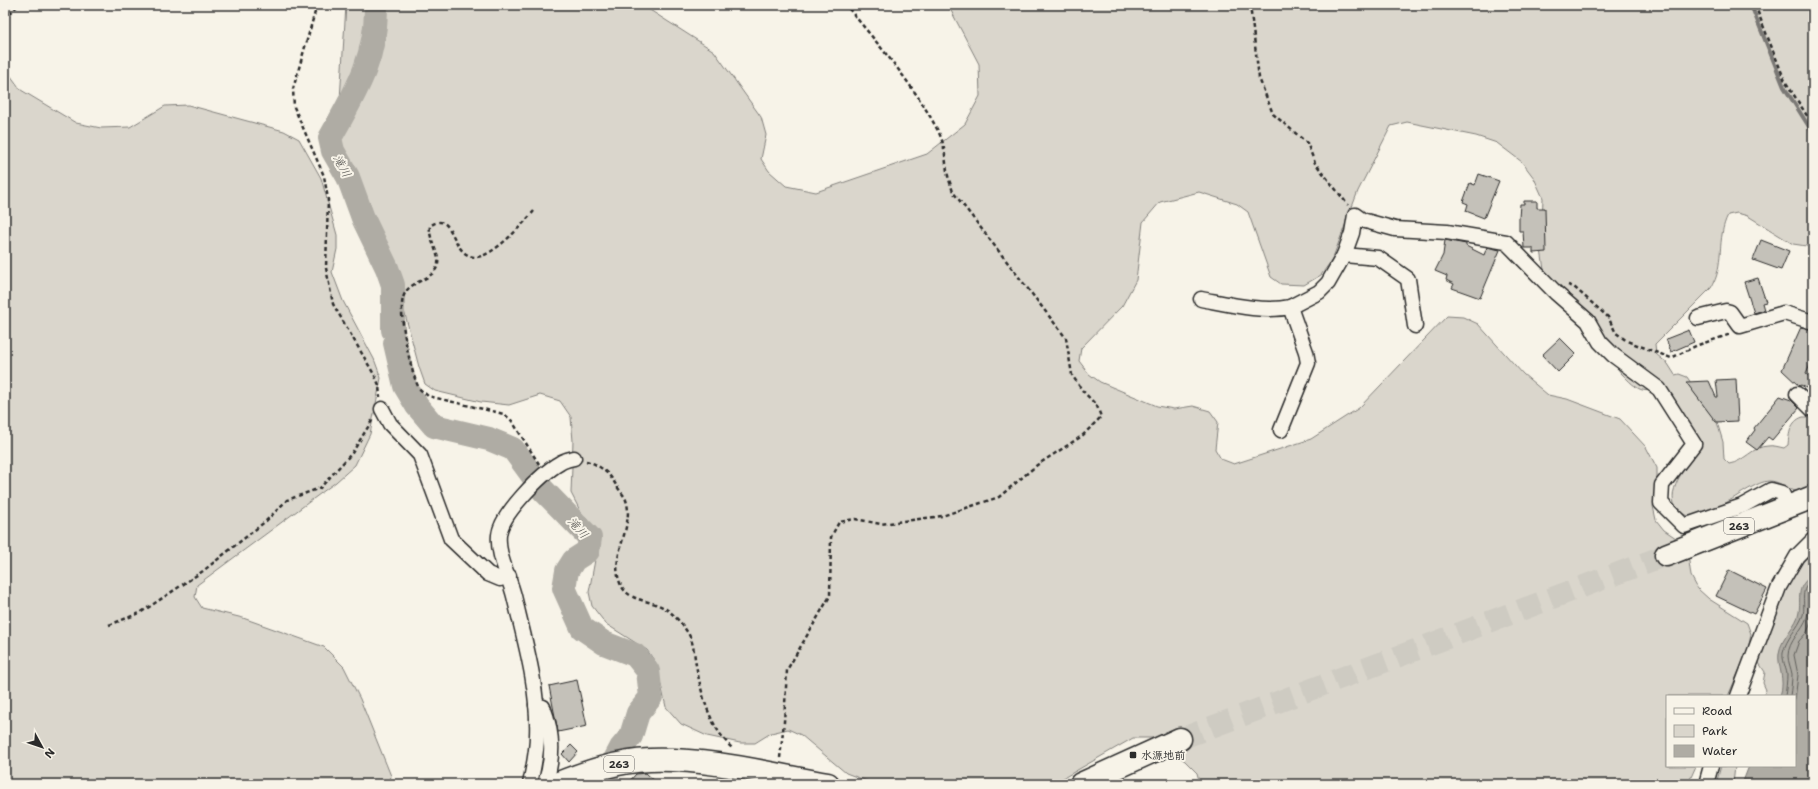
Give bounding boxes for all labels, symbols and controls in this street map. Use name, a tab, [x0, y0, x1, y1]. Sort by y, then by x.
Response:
water label: 滝川	[329, 152, 355, 180]
water label: 滝川	[564, 514, 592, 542]
road number: 263	[1724, 518, 1754, 534]
legend	[1666, 695, 1796, 767]
text: Road	[1702, 703, 1733, 719]
text: Park	[1702, 723, 1728, 739]
north arrow	[22, 727, 62, 767]
text: Water	[1702, 743, 1738, 759]
text: N	[41, 745, 58, 761]
place label: 水源地前	[1141, 748, 1185, 763]
marker: 水源地前	[1128, 750, 1138, 760]
road number: 263	[604, 756, 634, 772]

